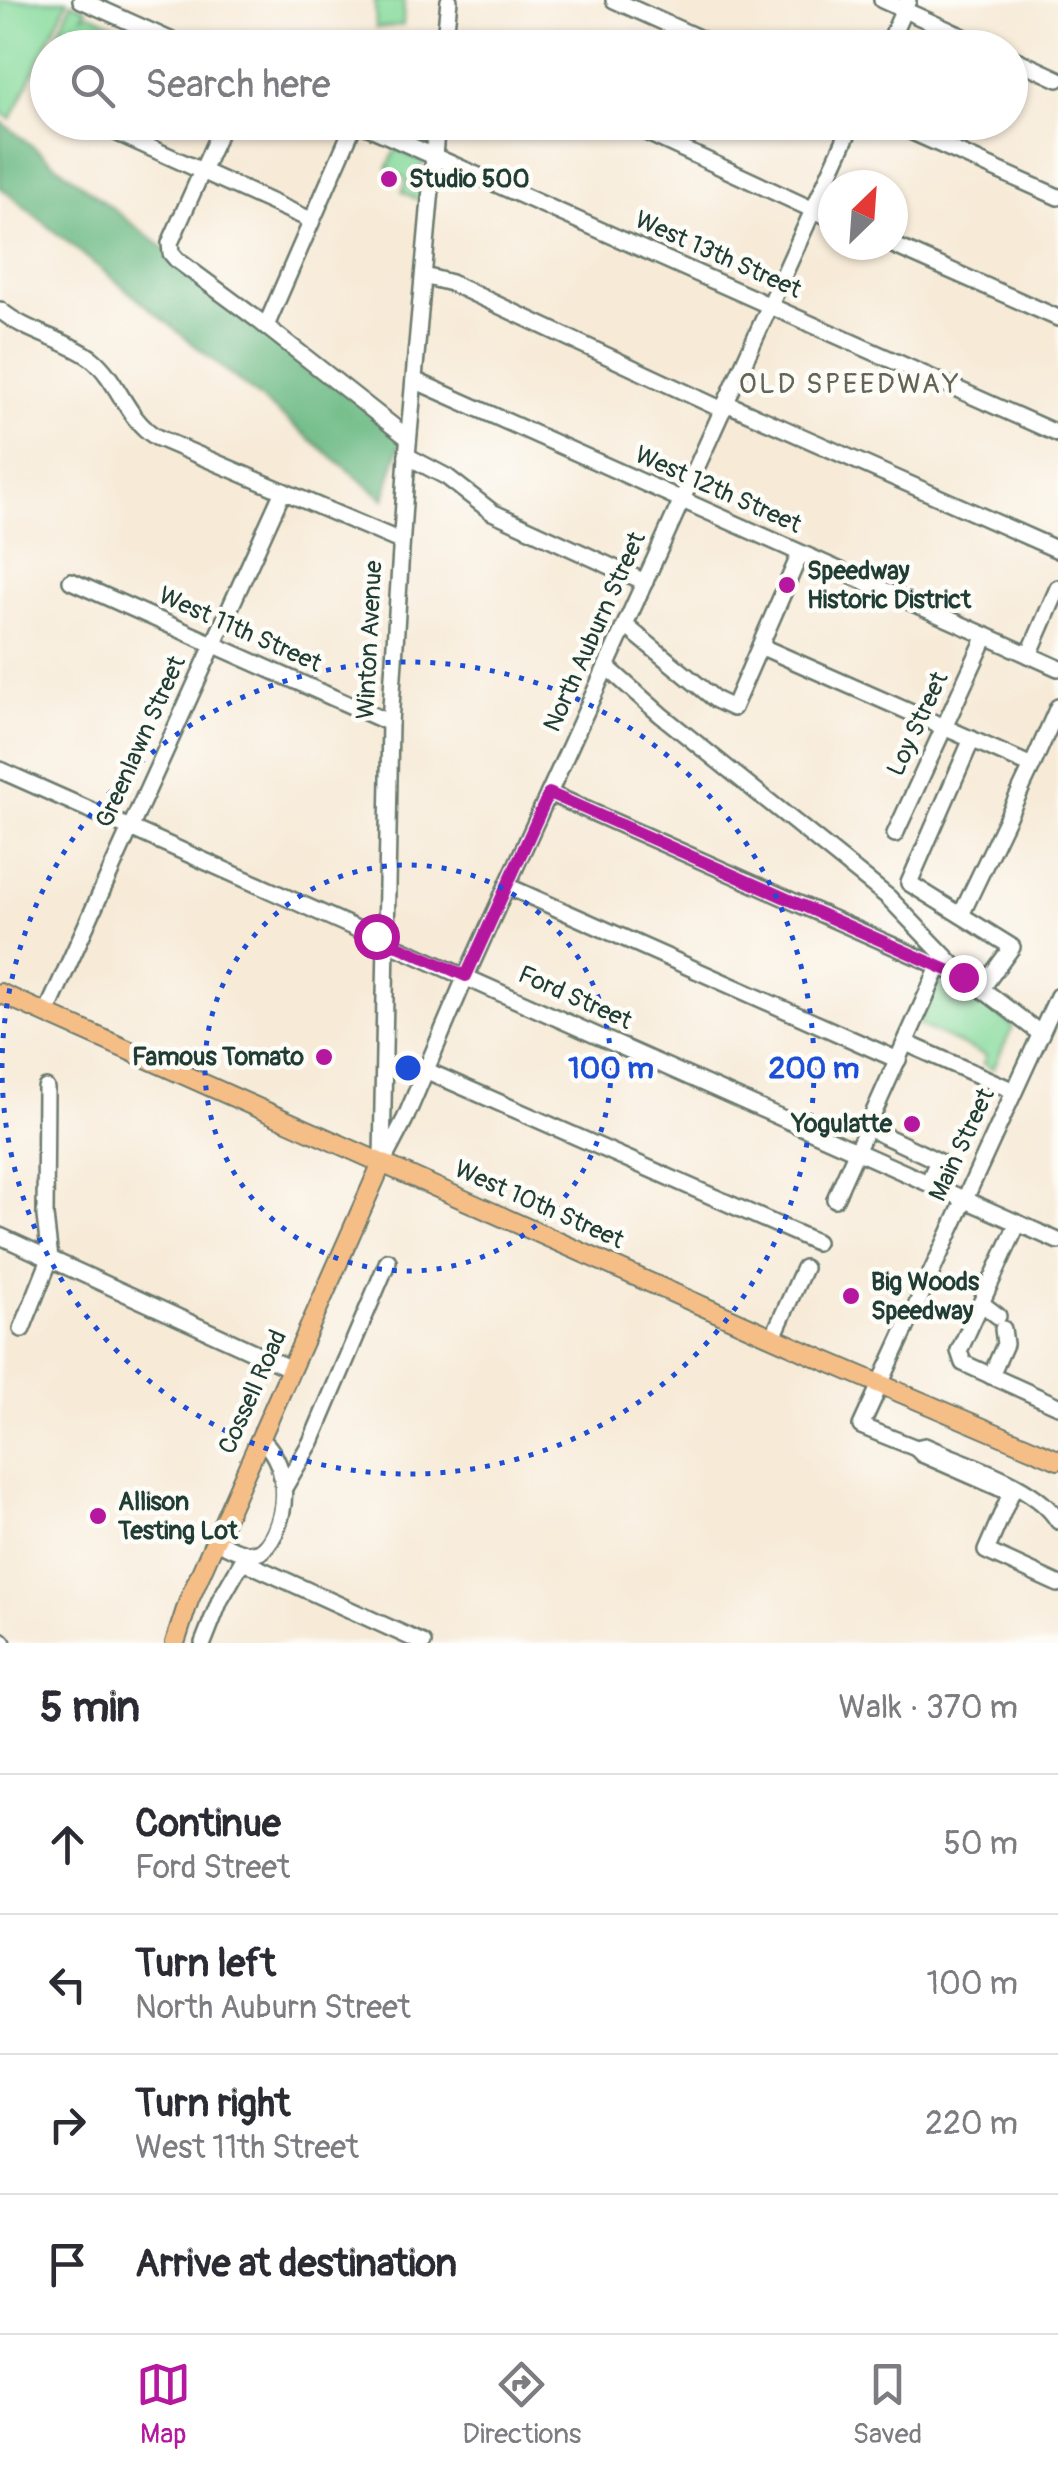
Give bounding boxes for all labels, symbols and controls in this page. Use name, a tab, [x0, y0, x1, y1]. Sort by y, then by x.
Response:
search box	[30, 30, 1028, 140]
icon: search	[65, 58, 120, 113]
text: Search here	[145, 61, 331, 109]
place label: Studio 500	[409, 164, 529, 195]
marker: Studio 500	[378, 168, 400, 190]
north arrow	[818, 170, 908, 260]
street label: West 13th Street	[630, 204, 807, 306]
district label: OLD SPEEDWAY	[739, 367, 961, 402]
street label: West 12th Street	[630, 439, 807, 541]
street label: North Auburn Street	[537, 526, 653, 737]
place label: Speedway Historic District	[807, 556, 972, 616]
street label: Winton Avenue	[350, 559, 390, 720]
marker: Speedway Historic District	[776, 574, 798, 596]
street label: West 11th Street	[154, 580, 327, 680]
street label: Greenlawn Street	[89, 650, 193, 833]
street label: Loy Street	[880, 666, 956, 781]
route start	[354, 914, 400, 960]
route end	[941, 955, 987, 1001]
street label: Ford Street	[513, 959, 637, 1037]
place label: Famous Tomato	[132, 1042, 305, 1073]
marker: Famous Tomato	[313, 1046, 335, 1068]
centre of rings	[390, 1050, 426, 1086]
text: 100 m	[568, 1050, 654, 1087]
text: 200 m	[769, 1050, 859, 1087]
street label: Main Street	[922, 1083, 1002, 1206]
place label: Yogulatte	[791, 1109, 893, 1140]
marker: Yogulatte	[901, 1113, 923, 1135]
street label: West 10th Street	[449, 1154, 629, 1257]
place label: Big Woods Speedway	[871, 1267, 980, 1327]
marker: Big Woods Speedway	[840, 1285, 862, 1307]
street label: Cossell Road	[212, 1325, 294, 1459]
place label: Allison Testing Lot	[117, 1487, 239, 1547]
marker: Allison Testing Lot	[87, 1505, 109, 1527]
text: 5 min	[40, 1682, 140, 1734]
text: Walk · 370 m	[839, 1688, 1018, 1728]
text: Continue	[135, 1800, 281, 1848]
icon: ahead	[40, 1817, 95, 1872]
text: 50 m	[943, 1824, 1018, 1864]
text: Ford Street	[135, 1848, 290, 1888]
text: Turn left	[135, 1940, 276, 1988]
icon: left	[40, 1957, 95, 2012]
text: 100 m	[926, 1964, 1018, 2004]
text: North Auburn Street	[135, 1988, 411, 2028]
text: Turn right	[135, 2080, 290, 2128]
icon: right	[40, 2097, 95, 2152]
text: 220 m	[925, 2104, 1018, 2144]
text: West 11th Street	[135, 2128, 359, 2168]
icon: arrive	[40, 2237, 95, 2292]
text: Arrive at destination	[135, 2240, 457, 2288]
tab: Map	[136, 2357, 191, 2452]
tab: Directions	[462, 2357, 581, 2452]
tab: Saved	[853, 2357, 922, 2452]

